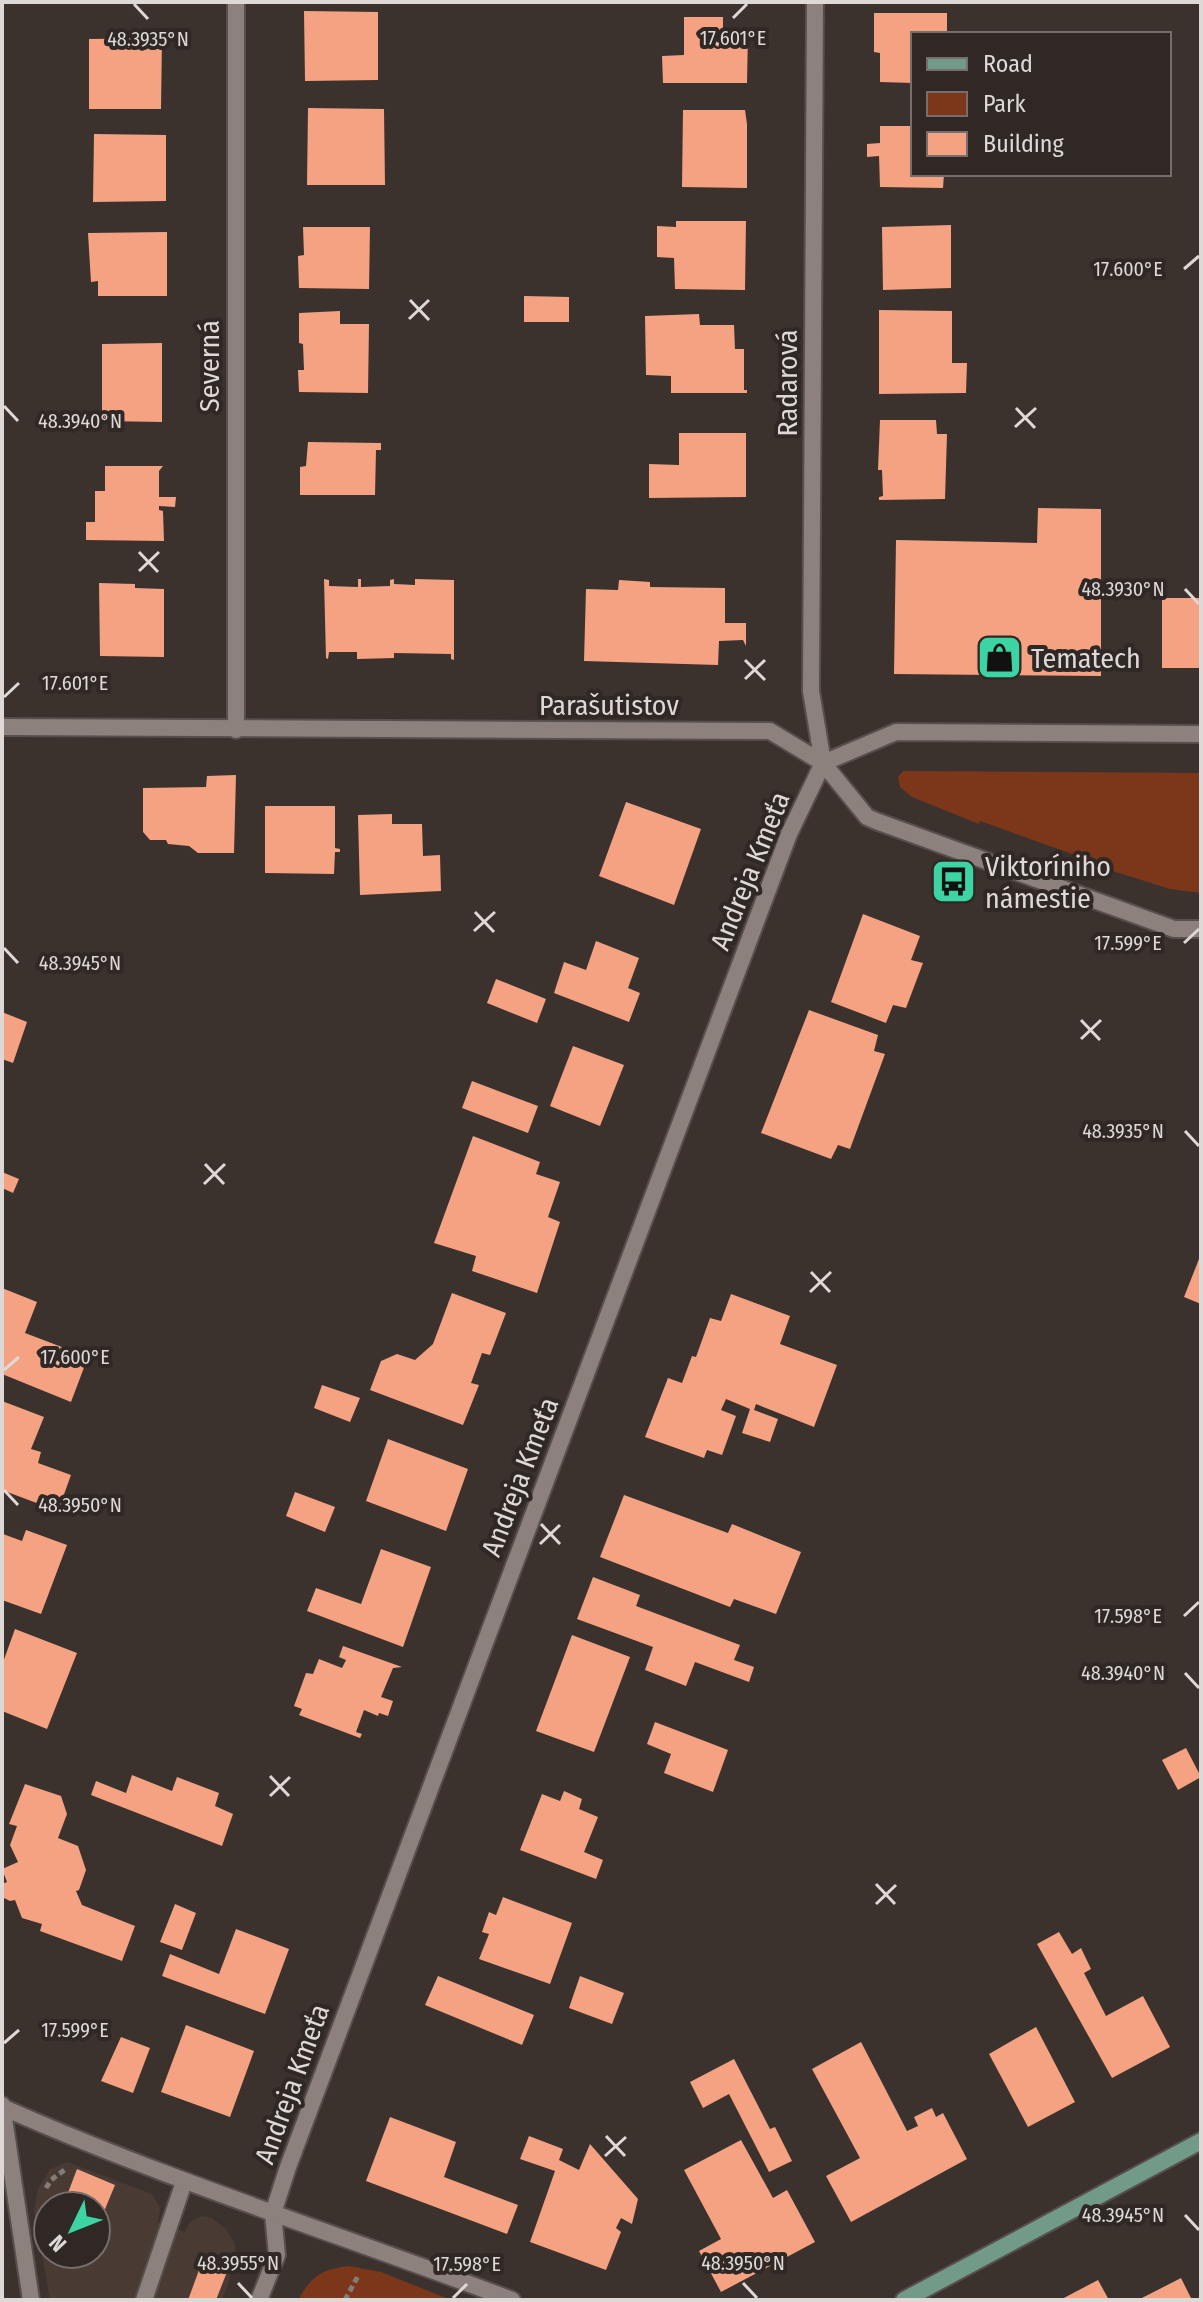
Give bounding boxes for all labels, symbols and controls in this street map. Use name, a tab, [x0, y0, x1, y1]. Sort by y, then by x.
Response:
text: 17.601°E	[700, 26, 766, 50]
text: 48.3935°N	[107, 27, 189, 51]
legend	[911, 32, 1171, 176]
text: Road	[983, 50, 1033, 78]
text: Park	[983, 90, 1026, 118]
text: Building	[983, 130, 1065, 158]
text: 17.600°E	[1093, 257, 1163, 281]
street label: Severná	[193, 320, 226, 412]
street label: Radarová	[771, 330, 804, 436]
text: 48.3940°N	[38, 409, 122, 433]
text: 48.3930°N	[1081, 577, 1165, 601]
shop icon: Tematech	[976, 634, 1024, 682]
place label: Tematech	[1031, 642, 1141, 675]
text: 17.601°E	[42, 671, 108, 695]
street label: Parašutistov	[539, 689, 679, 722]
street label: Andreja Kmeťa	[703, 787, 797, 955]
place label: Viktoríniho námestie	[985, 850, 1111, 915]
bus stop icon: Viktoríniho námestie	[930, 858, 978, 906]
text: 17.599°E	[1094, 931, 1162, 955]
text: 48.3945°N	[39, 951, 121, 975]
text: 48.3935°N	[1082, 1119, 1164, 1143]
text: 17.600°E	[40, 1345, 110, 1369]
street label: Andreja Kmeťa	[475, 1393, 565, 1561]
text: 48.3950°N	[38, 1493, 122, 1517]
text: 17.598°E	[1094, 1604, 1162, 1628]
text: 48.3940°N	[1081, 1661, 1165, 1685]
street label: Andreja Kmeťa	[248, 2000, 336, 2168]
text: 17.599°E	[41, 2018, 109, 2042]
north arrow	[32, 2190, 112, 2270]
text: 48.3945°N	[1082, 2203, 1164, 2227]
text: N	[43, 2229, 72, 2257]
text: 48.3955°N	[197, 2251, 279, 2275]
text: 48.3950°N	[701, 2251, 785, 2275]
text: 17.598°E	[433, 2252, 501, 2276]

